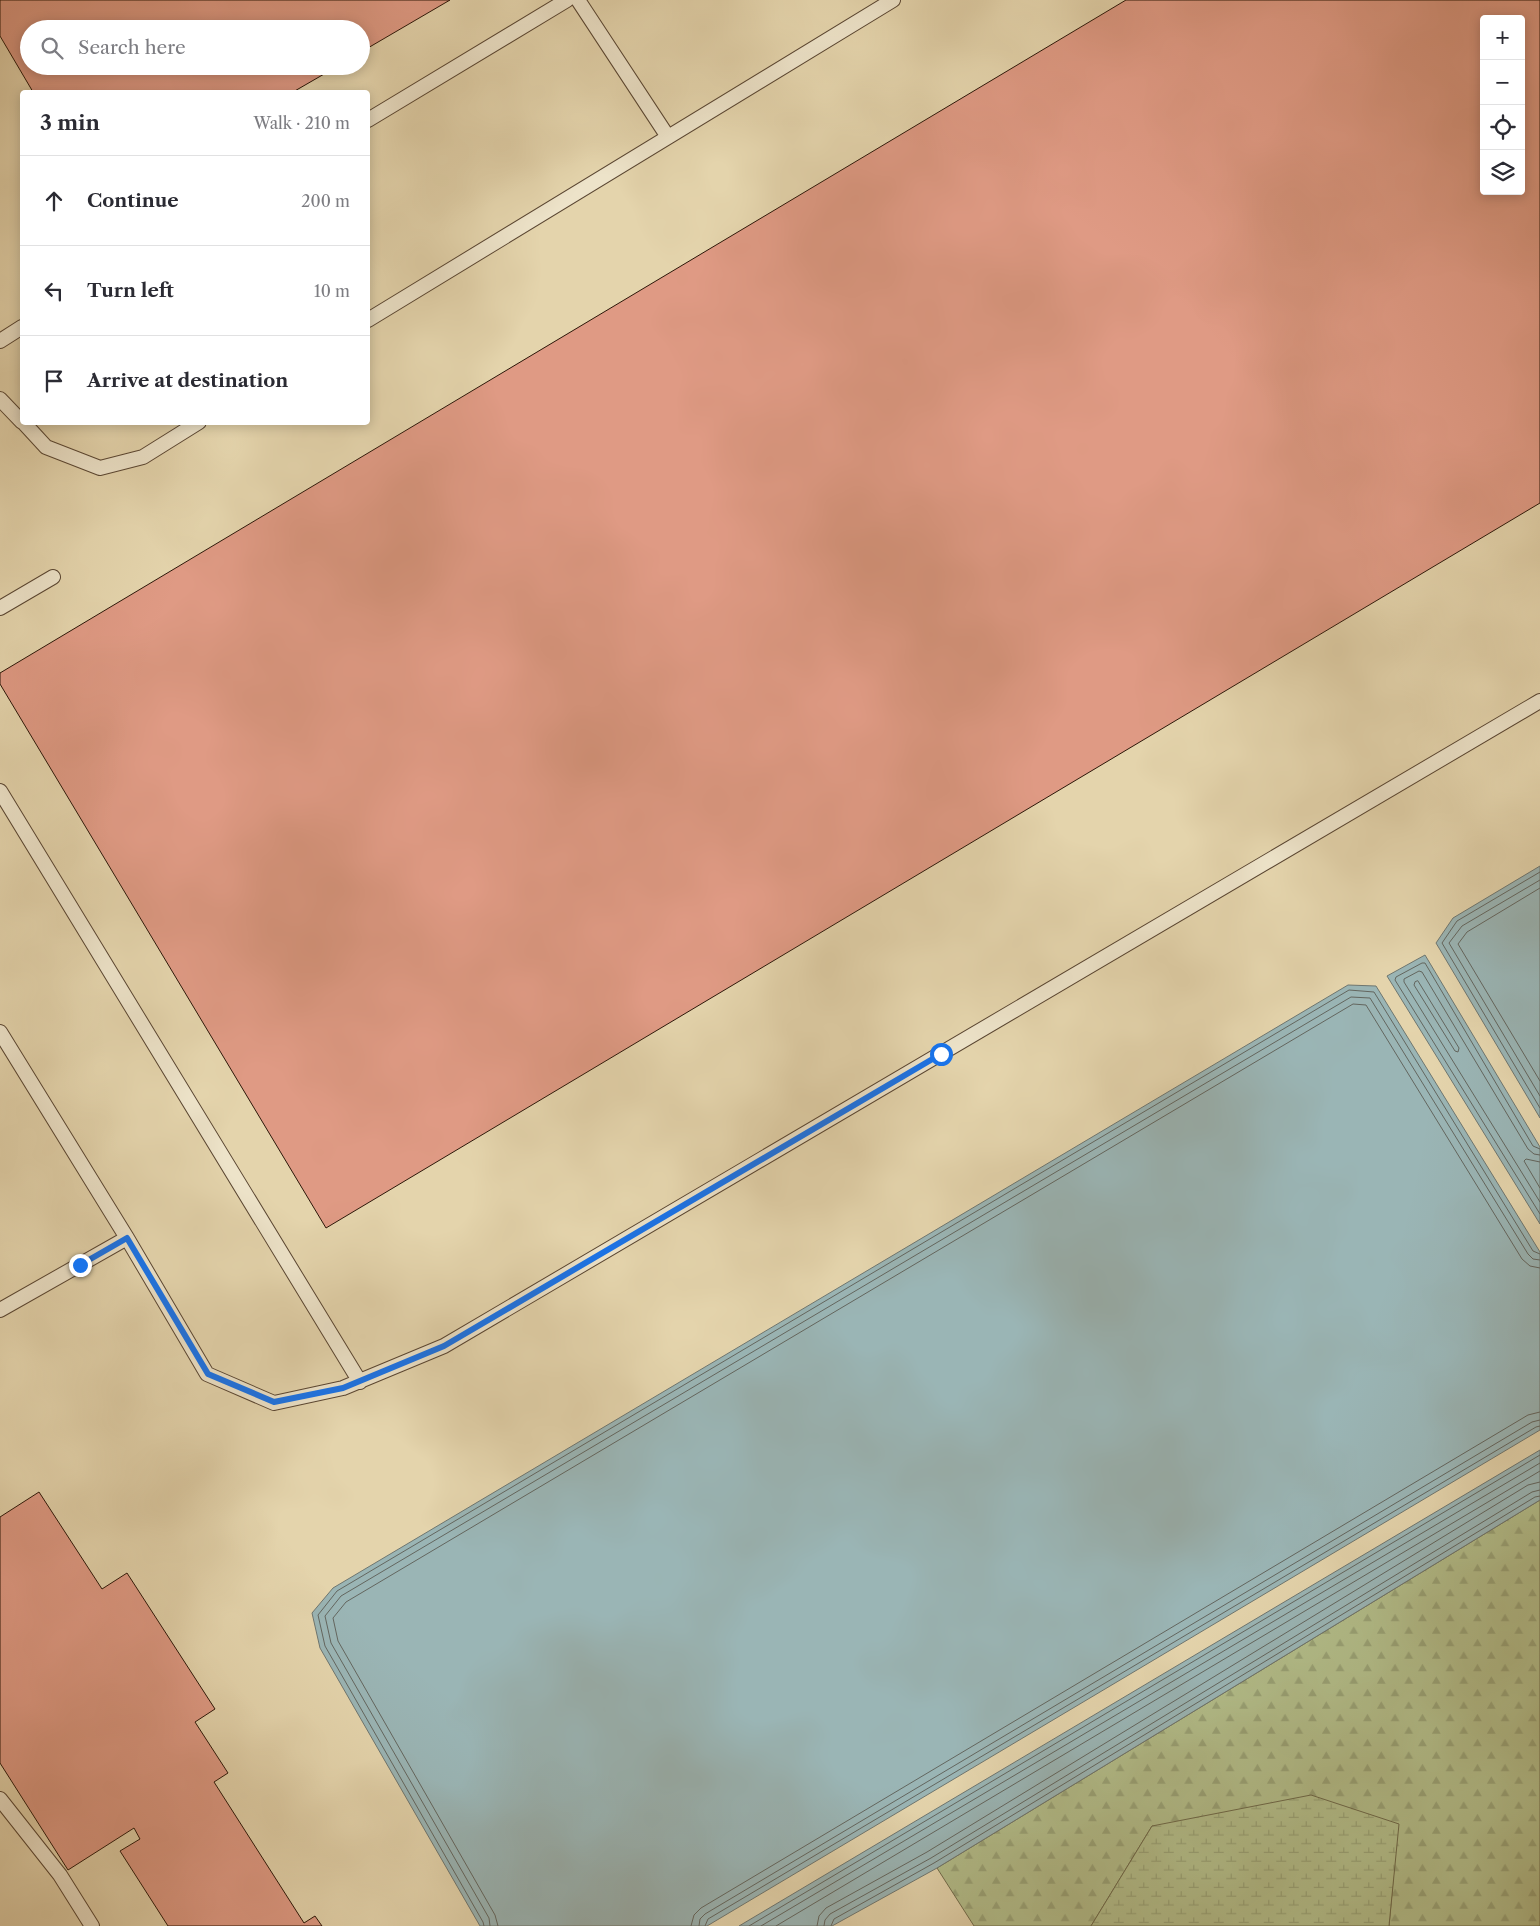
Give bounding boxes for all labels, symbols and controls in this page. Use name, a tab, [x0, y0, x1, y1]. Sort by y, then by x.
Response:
map controls	[1480, 15, 1525, 195]
button: +	[1480, 15, 1525, 60]
search box	[20, 20, 370, 75]
icon: search	[38, 34, 66, 62]
text: Search here	[78, 36, 186, 59]
button: −	[1480, 60, 1525, 105]
button: locate	[1480, 105, 1525, 150]
text: 3 min	[40, 110, 100, 135]
text: Walk · 210 m	[254, 113, 350, 133]
button: layers	[1480, 150, 1525, 195]
icon: ahead	[40, 187, 68, 215]
text: Continue	[87, 189, 179, 212]
text: 200 m	[301, 191, 350, 211]
icon: left	[40, 277, 68, 305]
text: Turn left	[87, 279, 174, 302]
text: 10 m	[314, 281, 350, 301]
icon: arrive	[40, 367, 68, 395]
text: Arrive at destination	[87, 369, 288, 392]
route start	[930, 1043, 953, 1066]
route end	[69, 1254, 92, 1277]

